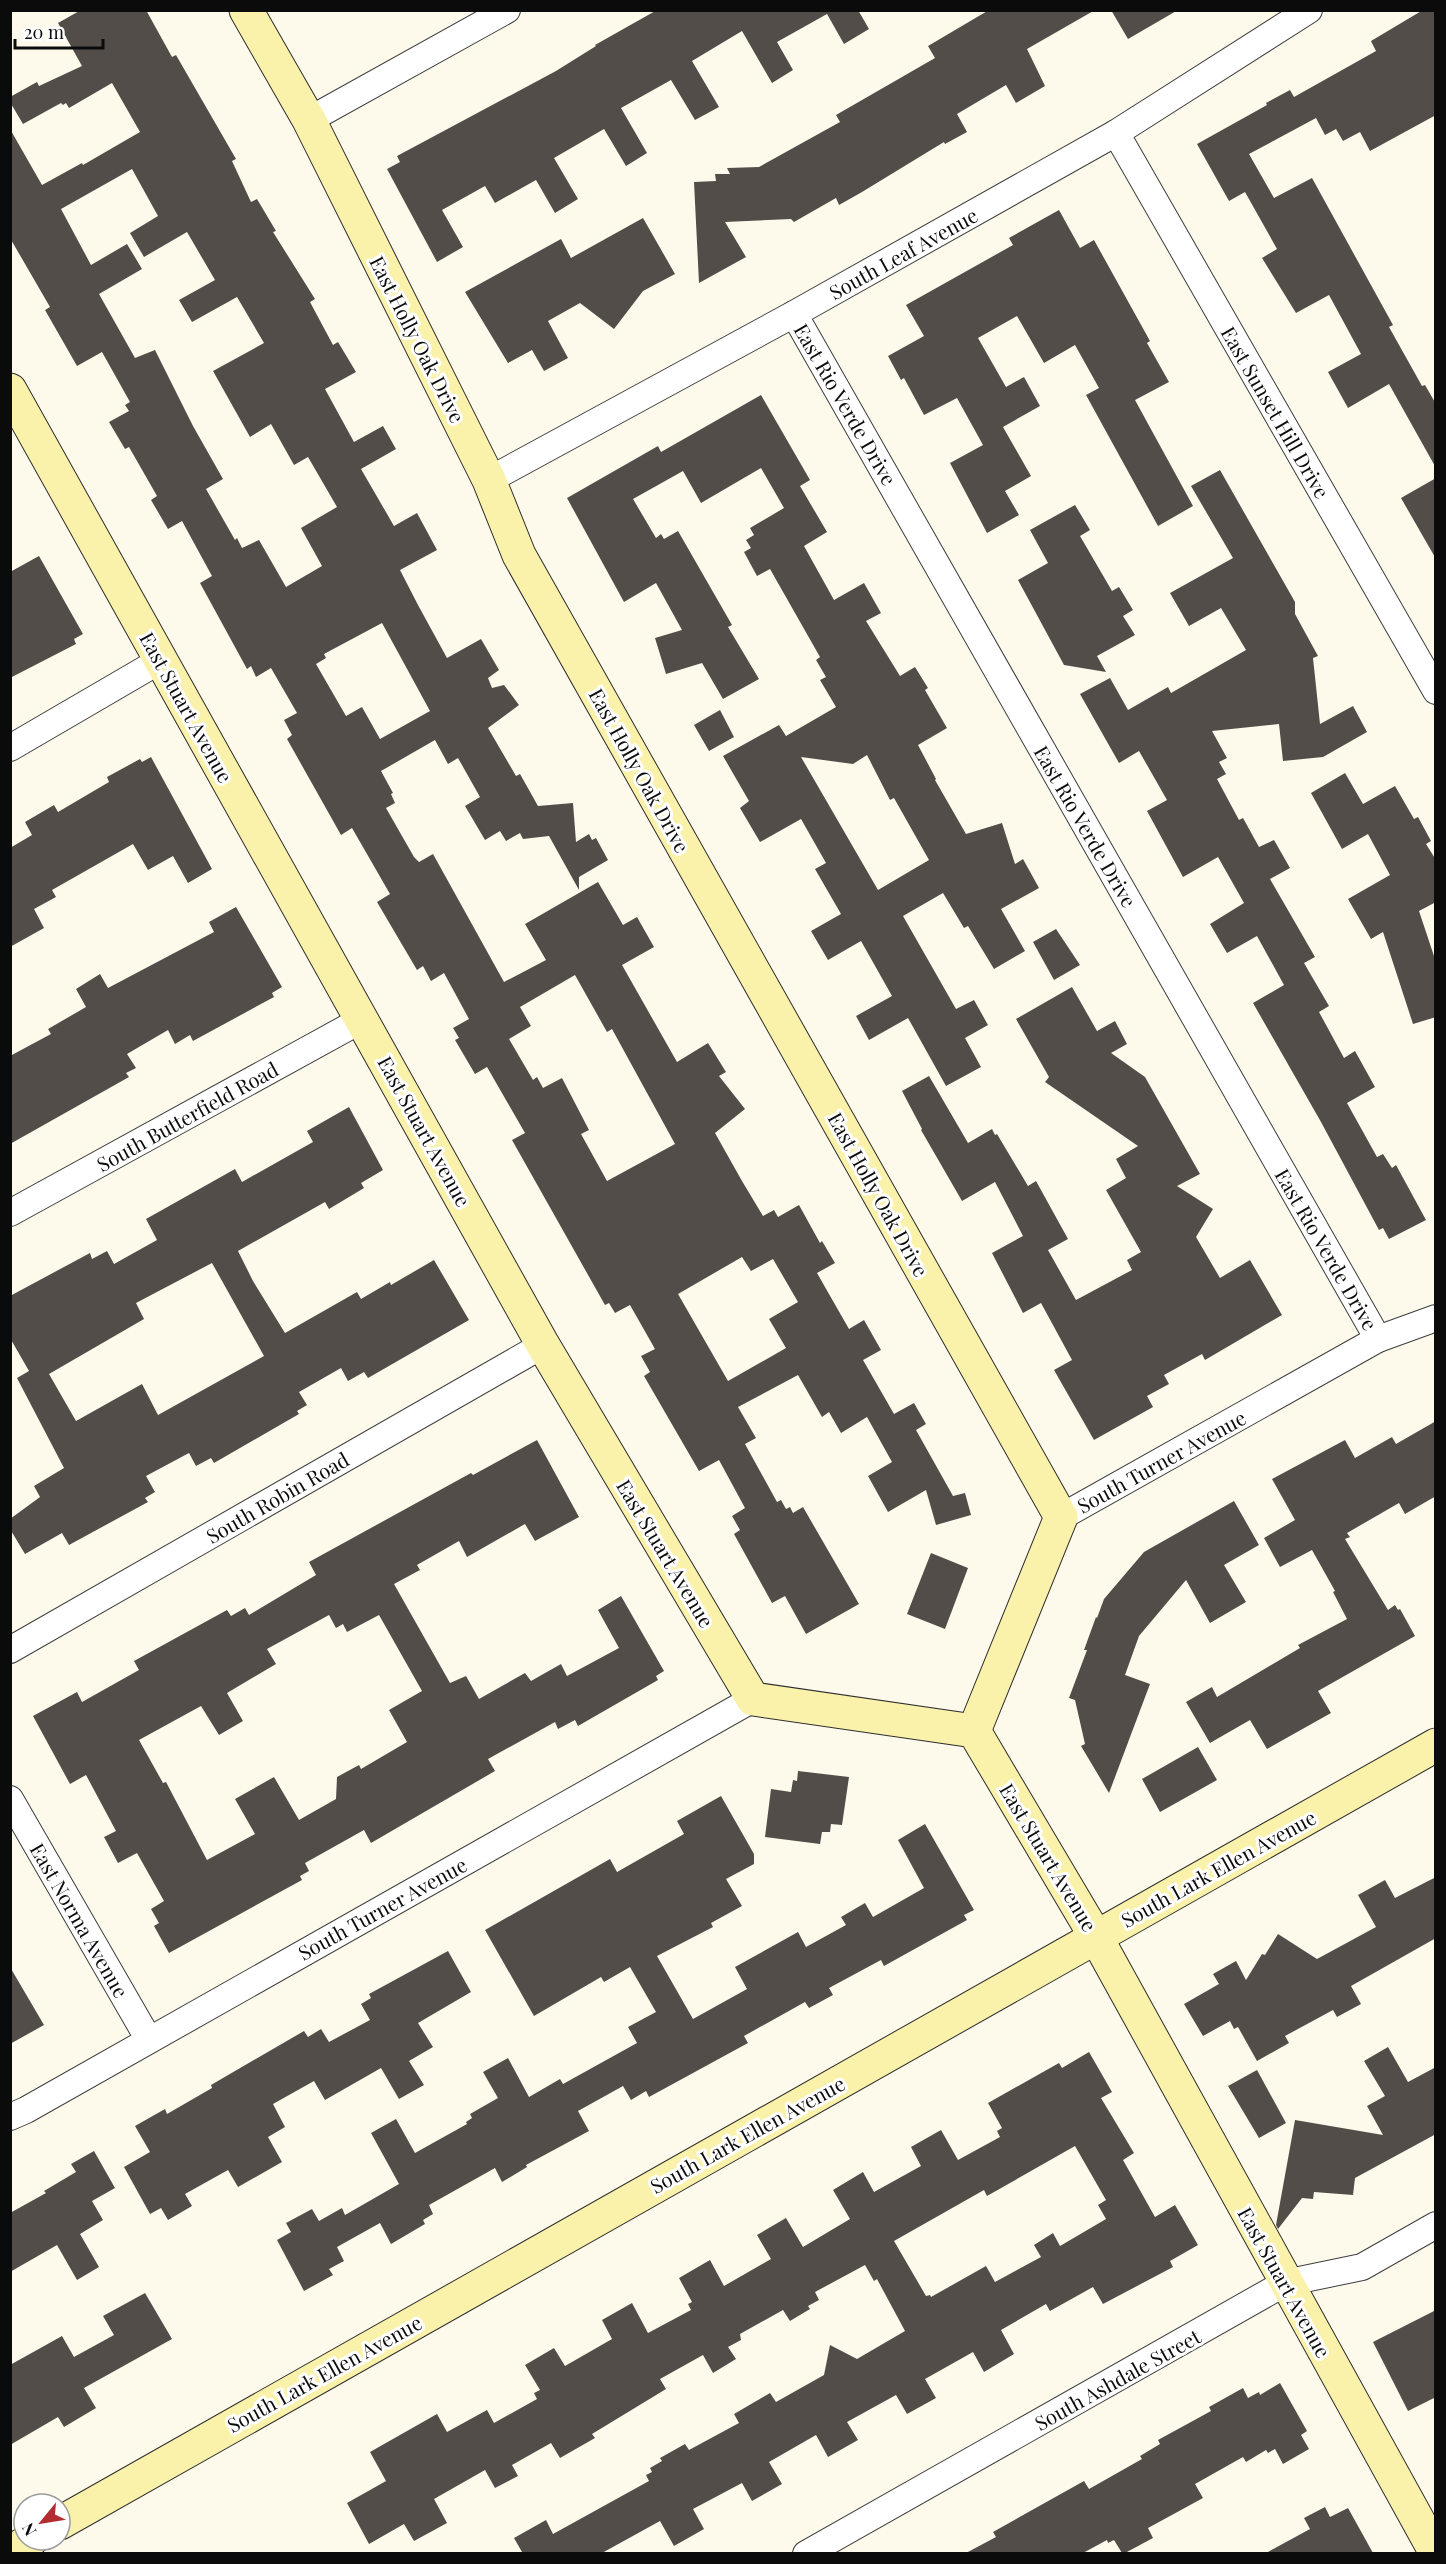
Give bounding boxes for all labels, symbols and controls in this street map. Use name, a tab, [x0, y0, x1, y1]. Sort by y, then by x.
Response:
scale bar	[15, 12, 104, 50]
text: 20 m	[24, 20, 64, 44]
street label: South Leaf Avenue	[824, 201, 982, 305]
street label: East Holly Oak Drive	[364, 251, 472, 427]
street label: East Rio Verde Drive	[789, 318, 903, 490]
street label: East Sunset Hill Drive	[1216, 321, 1336, 503]
street label: East Stuart Avenue	[134, 627, 240, 787]
street label: East Holly Oak Drive	[584, 683, 696, 857]
street label: East Rio Verde Drive	[1029, 740, 1143, 912]
street label: East Stuart Avenue	[372, 1051, 478, 1211]
street label: South Butterfield Road	[91, 1055, 283, 1177]
street label: East Holly Oak Drive	[823, 1107, 935, 1281]
street label: East Rio Verde Drive	[1270, 1163, 1384, 1335]
street label: South Turner Avenue	[1072, 1403, 1250, 1519]
street label: South Robin Road	[201, 1445, 354, 1549]
street label: East Stuart Avenue	[611, 1474, 721, 1632]
street label: East Stuart Avenue	[994, 1778, 1104, 1936]
street label: South Lark Ellen Avenue	[1116, 1803, 1320, 1933]
street label: East Norma Avenue	[25, 1838, 135, 2002]
street label: South Turner Avenue	[293, 1850, 471, 1966]
street label: South Lark Ellen Avenue	[645, 2069, 849, 2199]
street label: East Stuart Avenue	[1232, 2202, 1338, 2362]
street label: South Lark Ellen Avenue	[222, 2308, 426, 2438]
street label: South Ashdale Street	[1029, 2322, 1206, 2436]
north arrow	[12, 2492, 72, 2552]
text: N	[16, 2519, 41, 2540]

